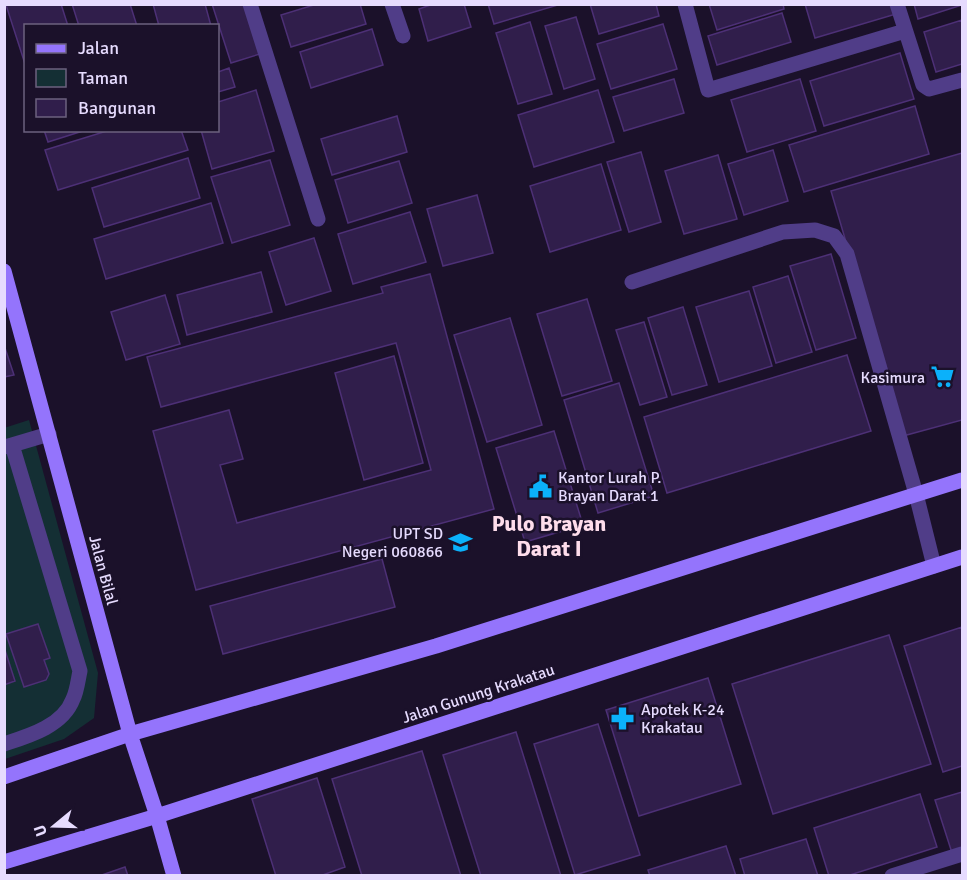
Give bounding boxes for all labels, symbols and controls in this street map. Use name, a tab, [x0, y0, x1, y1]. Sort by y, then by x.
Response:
legend	[24, 24, 219, 132]
text: Jalan	[78, 37, 119, 59]
text: Taman	[78, 67, 128, 89]
text: Bangunan	[78, 97, 156, 119]
supermarket icon: Kasimura	[930, 364, 956, 390]
place label: Kasimura	[861, 368, 925, 388]
place label: Kantor Lurah P. Brayan Darat 1	[558, 468, 662, 506]
public building icon: Kantor Lurah P. Brayan Darat 1	[527, 473, 553, 499]
district label: Pulo Brayan Darat I	[492, 510, 606, 562]
place label: UPT SD Negeri 060866	[342, 524, 443, 562]
school or university icon: UPT SD Negeri 060866	[448, 529, 474, 555]
street label: Jalan Bilal	[84, 533, 122, 608]
street label: Jalan Gunung Krakatau	[400, 660, 557, 728]
place label: Apotek K-24 Krakatau	[641, 700, 725, 738]
pharmacy icon: Apotek K-24 Krakatau	[610, 705, 636, 731]
north arrow	[24, 796, 84, 856]
text: U	[30, 822, 52, 839]

